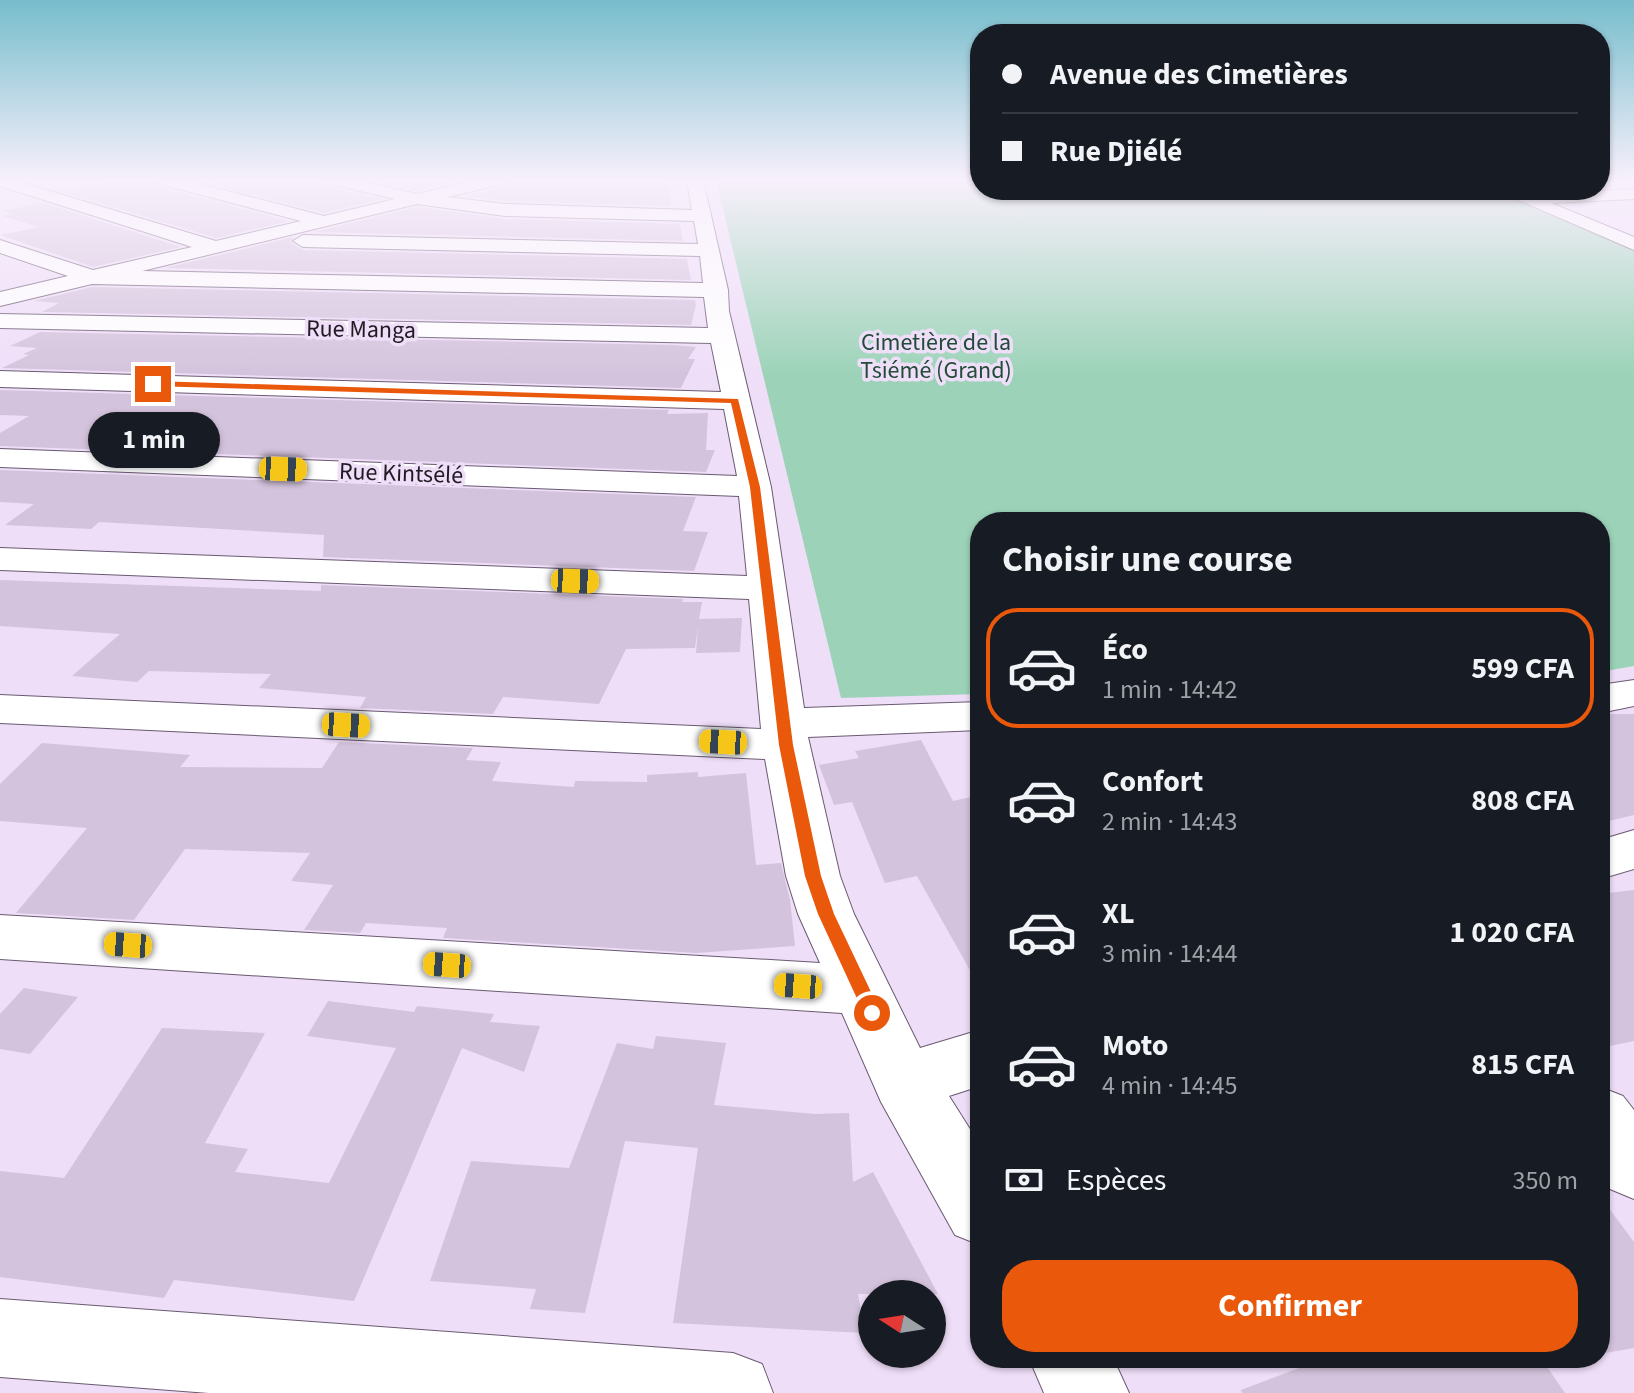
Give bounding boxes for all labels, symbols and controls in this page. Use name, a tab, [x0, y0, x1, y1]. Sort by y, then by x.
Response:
text: Avenue des Cimetières	[1050, 53, 1348, 96]
text: Rue Djiélé	[1050, 130, 1182, 173]
street label: Rue Manga	[306, 311, 416, 348]
park label: Cimetière de la Tsiémé (Grand)	[860, 325, 1012, 388]
route end	[135, 366, 171, 402]
callout: 1 min	[87, 412, 219, 468]
text: 1 min	[122, 421, 186, 458]
street label: Rue Kintsélé	[338, 454, 464, 493]
car	[259, 456, 307, 482]
text: Choisir une course	[1002, 534, 1293, 585]
car	[551, 568, 599, 594]
text: Éco	[1102, 628, 1148, 671]
icon: car	[1006, 632, 1078, 704]
text: 599 CFA	[1471, 647, 1574, 690]
text: 1 min · 14:42	[1102, 671, 1237, 708]
car	[321, 712, 371, 738]
car	[698, 729, 748, 755]
text: Confort	[1102, 760, 1203, 803]
icon: car	[1006, 764, 1078, 836]
text: 808 CFA	[1471, 779, 1574, 822]
text: 2 min · 14:43	[1102, 803, 1237, 840]
text: XL	[1102, 892, 1135, 935]
icon: car	[1006, 896, 1078, 968]
text: 1 020 CFA	[1449, 911, 1574, 954]
car	[103, 931, 153, 959]
text: 3 min · 14:44	[1102, 935, 1237, 972]
car	[422, 951, 472, 979]
car	[773, 972, 823, 1000]
route start	[854, 995, 890, 1031]
text: Moto	[1102, 1024, 1168, 1067]
icon: car	[1006, 1028, 1078, 1100]
text: 815 CFA	[1471, 1043, 1574, 1086]
text: 4 min · 14:45	[1102, 1067, 1237, 1104]
icon: cash	[1002, 1158, 1046, 1202]
text: Espèces	[1066, 1159, 1166, 1202]
text: 350 m	[1512, 1162, 1578, 1199]
button: Confirmer	[1002, 1260, 1578, 1352]
north arrow	[858, 1280, 946, 1368]
map controls	[858, 1280, 946, 1368]

